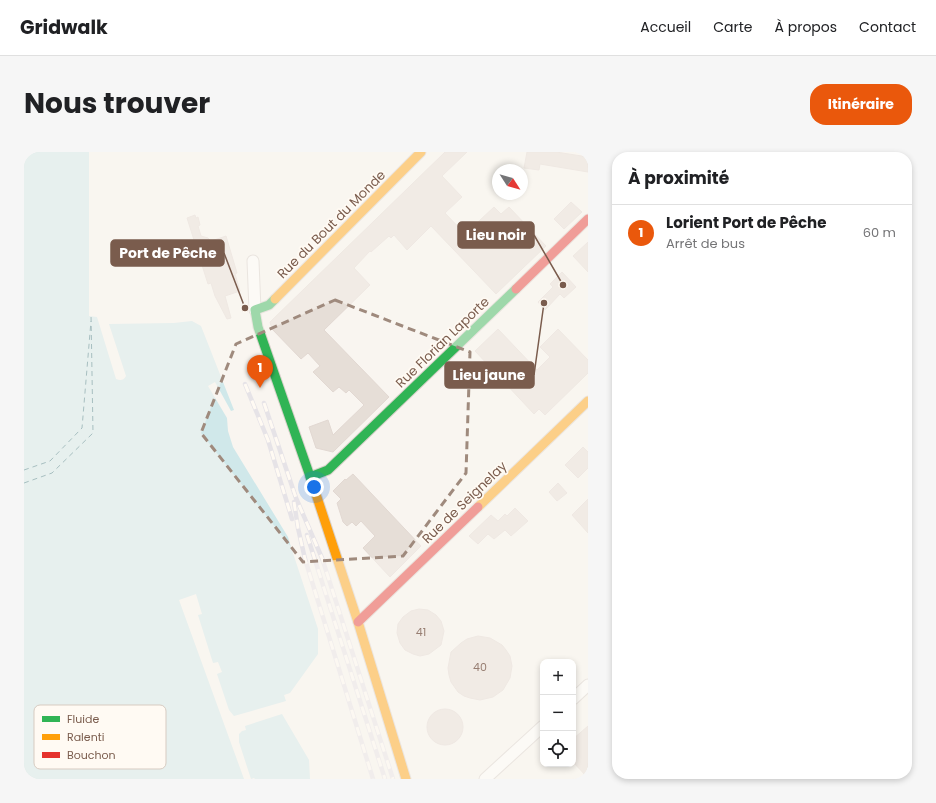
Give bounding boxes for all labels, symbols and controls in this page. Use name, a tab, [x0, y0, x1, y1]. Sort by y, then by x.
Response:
text: Gridwalk	[20, 14, 108, 41]
text: Accueil	[640, 17, 691, 37]
text: Carte	[713, 17, 753, 37]
text: À propos	[775, 17, 837, 37]
text: Contact	[859, 17, 916, 37]
text: Nous trouver	[24, 84, 210, 123]
button: Itinéraire	[810, 84, 912, 125]
north arrow	[492, 164, 528, 200]
street label: Rue du Bout du Monde	[273, 166, 390, 283]
text: À proximité	[628, 166, 729, 190]
text: Lorient Port de Pêche	[666, 212, 826, 233]
callout: Lieu noir	[458, 222, 534, 248]
text: 1	[639, 223, 643, 242]
text: 60 m	[863, 223, 896, 242]
text: Lieu noir	[466, 225, 526, 245]
text: Arrêt de bus	[666, 234, 745, 253]
callout: Port de Pêche	[111, 240, 224, 266]
text: Port de Pêche	[119, 243, 217, 263]
street label: Rue Florian Laporte	[391, 293, 493, 392]
pin: 1	[247, 355, 273, 388]
callout: Lieu jaune	[445, 362, 534, 388]
text: Lieu jaune	[453, 365, 526, 385]
street label: Rue de Seignelay	[418, 456, 512, 548]
your location	[304, 477, 324, 497]
house number: 41	[416, 624, 426, 640]
house number: 40	[473, 659, 487, 675]
map controls	[540, 659, 576, 767]
button: +	[540, 659, 576, 695]
button: −	[540, 695, 576, 731]
legend	[34, 705, 166, 769]
text: Fluide	[67, 711, 99, 727]
text: Ralenti	[67, 729, 105, 745]
button: locate	[540, 731, 576, 767]
text: Bouchon	[67, 747, 116, 763]

